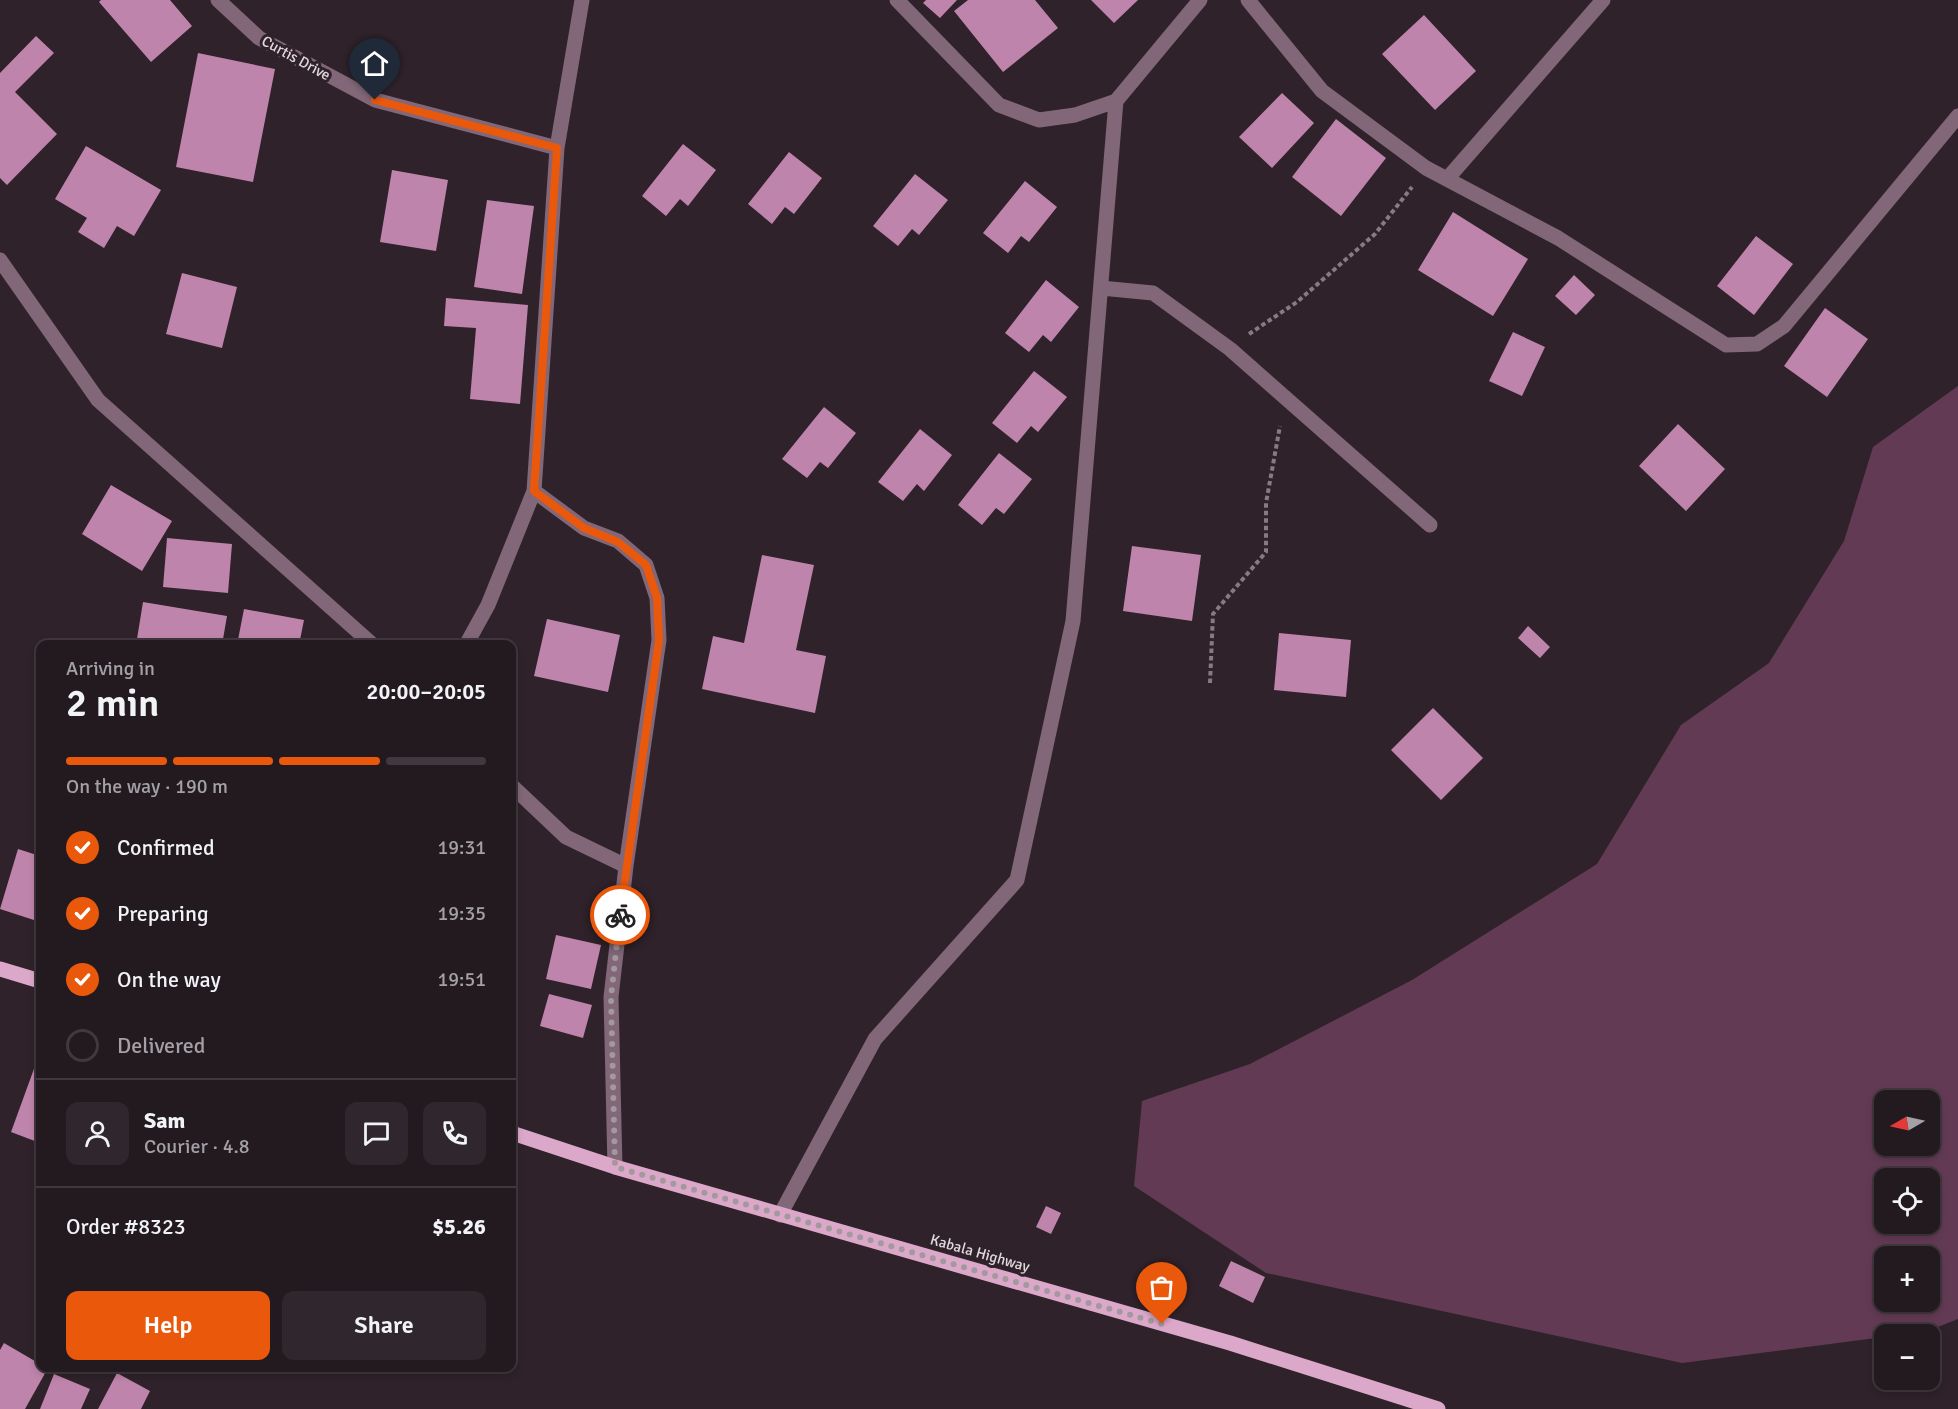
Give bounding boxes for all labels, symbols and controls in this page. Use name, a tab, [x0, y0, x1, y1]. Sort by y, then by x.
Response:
street label: Curtis Drive	[258, 32, 334, 84]
pin	[349, 38, 400, 100]
icon: home	[358, 47, 391, 80]
text: Arriving in	[66, 656, 155, 681]
text: 20:00–20:05	[367, 678, 486, 705]
text: 2 min	[66, 679, 159, 727]
text: On the way · 190 m	[66, 774, 228, 799]
icon: check	[66, 831, 99, 864]
text: Confirmed	[117, 834, 215, 861]
text: 19:31	[437, 835, 486, 860]
courier	[590, 885, 650, 945]
icon: check	[66, 897, 99, 930]
icon: bike	[604, 899, 637, 932]
text: Preparing	[117, 900, 209, 927]
text: 19:35	[437, 901, 486, 926]
icon: check	[66, 963, 99, 996]
text: On the way	[117, 966, 221, 993]
text: 19:51	[437, 967, 486, 992]
text: Delivered	[117, 1032, 205, 1059]
north arrow	[1874, 1090, 1940, 1156]
map controls	[1874, 1090, 1940, 1390]
button: person	[66, 1102, 129, 1165]
button: chat	[345, 1102, 408, 1165]
button: phone	[423, 1102, 486, 1165]
text: Sam	[144, 1107, 185, 1134]
text: Courier · 4.8	[144, 1134, 250, 1159]
button: locate	[1874, 1168, 1940, 1234]
text: Order #8323	[66, 1213, 186, 1240]
text: $5.26	[432, 1213, 486, 1240]
street label: Kabala Highway	[928, 1230, 1032, 1276]
button: +	[1874, 1246, 1940, 1312]
pin	[1136, 1262, 1187, 1324]
icon: bag	[1145, 1271, 1178, 1304]
button: Help	[66, 1291, 270, 1360]
button: Share	[282, 1291, 486, 1360]
button: −	[1874, 1324, 1940, 1390]

